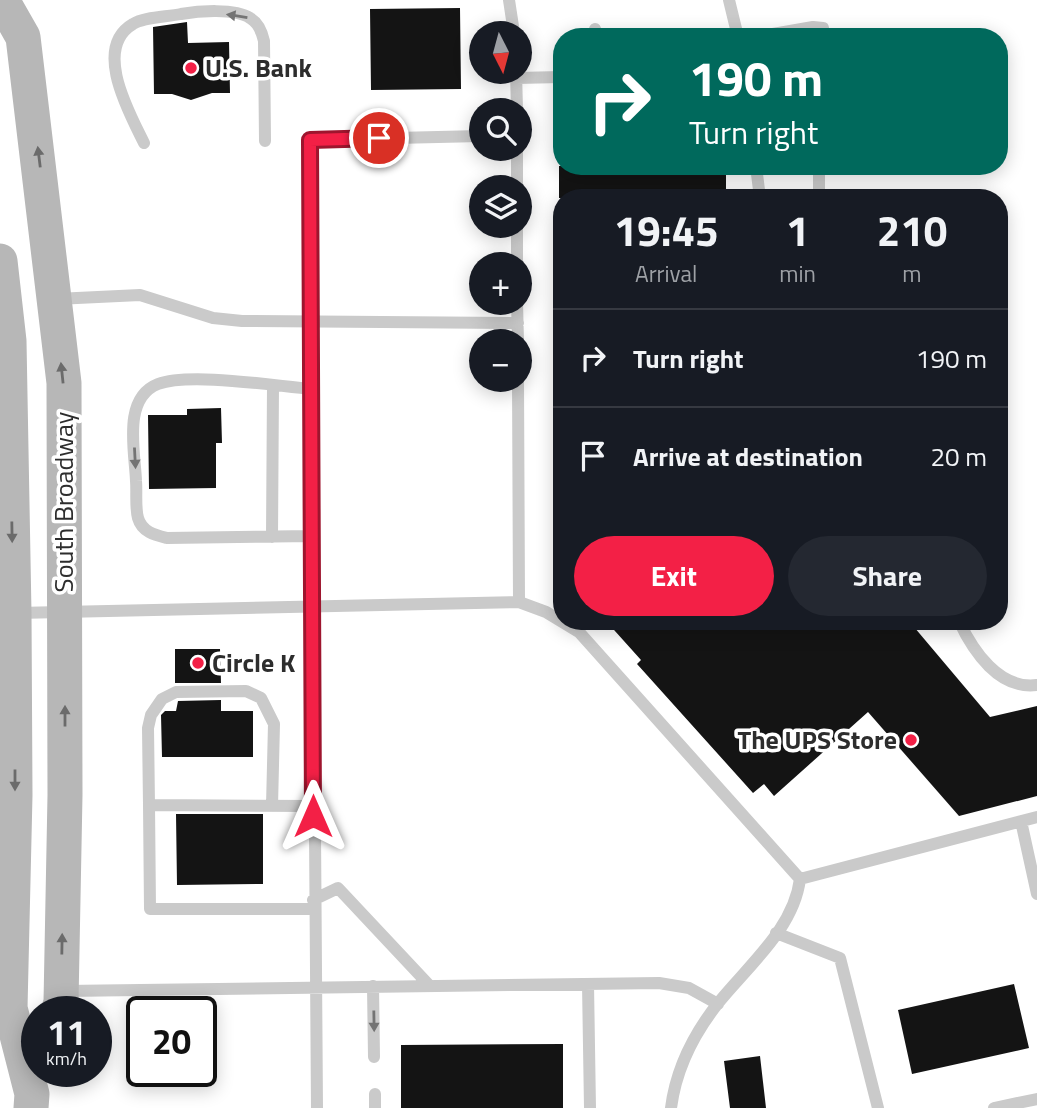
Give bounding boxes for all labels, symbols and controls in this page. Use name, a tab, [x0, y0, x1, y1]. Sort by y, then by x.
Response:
one-way arrow	[226, 10, 248, 21]
north arrow	[469, 21, 532, 84]
map controls	[469, 21, 532, 392]
text: 190 m	[689, 40, 823, 115]
place label: U.S. Bank	[205, 48, 312, 87]
icon: right	[574, 56, 665, 147]
marker: U.S. Bank	[183, 60, 199, 76]
button: search	[469, 98, 532, 161]
pin	[349, 108, 409, 168]
text: Turn right	[689, 108, 818, 156]
icon: arrive	[360, 119, 398, 157]
one-way arrow	[34, 146, 45, 168]
button: layers	[469, 175, 532, 238]
text: 19:45	[614, 198, 719, 262]
text: 1	[786, 198, 809, 262]
text: 210	[877, 198, 947, 262]
button: +	[469, 252, 532, 315]
text: Arrival	[635, 256, 697, 291]
text: min	[779, 256, 816, 291]
text: m	[902, 256, 922, 291]
button: −	[469, 329, 532, 392]
icon: right	[574, 339, 612, 377]
text: Turn right	[633, 339, 744, 378]
text: 190 m	[916, 339, 987, 378]
one-way arrow	[57, 361, 68, 383]
street label: South Broadway	[44, 412, 83, 592]
icon: arrive	[574, 437, 612, 475]
text: Arrive at destination	[633, 437, 863, 476]
text: 20 m	[930, 437, 987, 476]
one-way arrow	[130, 447, 141, 469]
one-way arrow	[7, 521, 18, 543]
button: Exit	[574, 536, 774, 616]
button: Share	[788, 536, 987, 616]
place label: Circle K	[212, 643, 296, 682]
marker: Circle K	[190, 655, 206, 671]
one-way arrow	[59, 705, 71, 727]
place label: The UPS Store	[738, 720, 897, 759]
marker: The UPS Store	[903, 732, 919, 748]
one-way arrow	[9, 769, 21, 791]
position arrow	[276, 779, 350, 853]
one-way arrow	[56, 932, 68, 954]
speed limit sign: 20	[126, 996, 217, 1087]
text: 11	[47, 1005, 86, 1059]
one-way arrow	[368, 1011, 380, 1033]
text: km/h	[46, 1045, 87, 1072]

